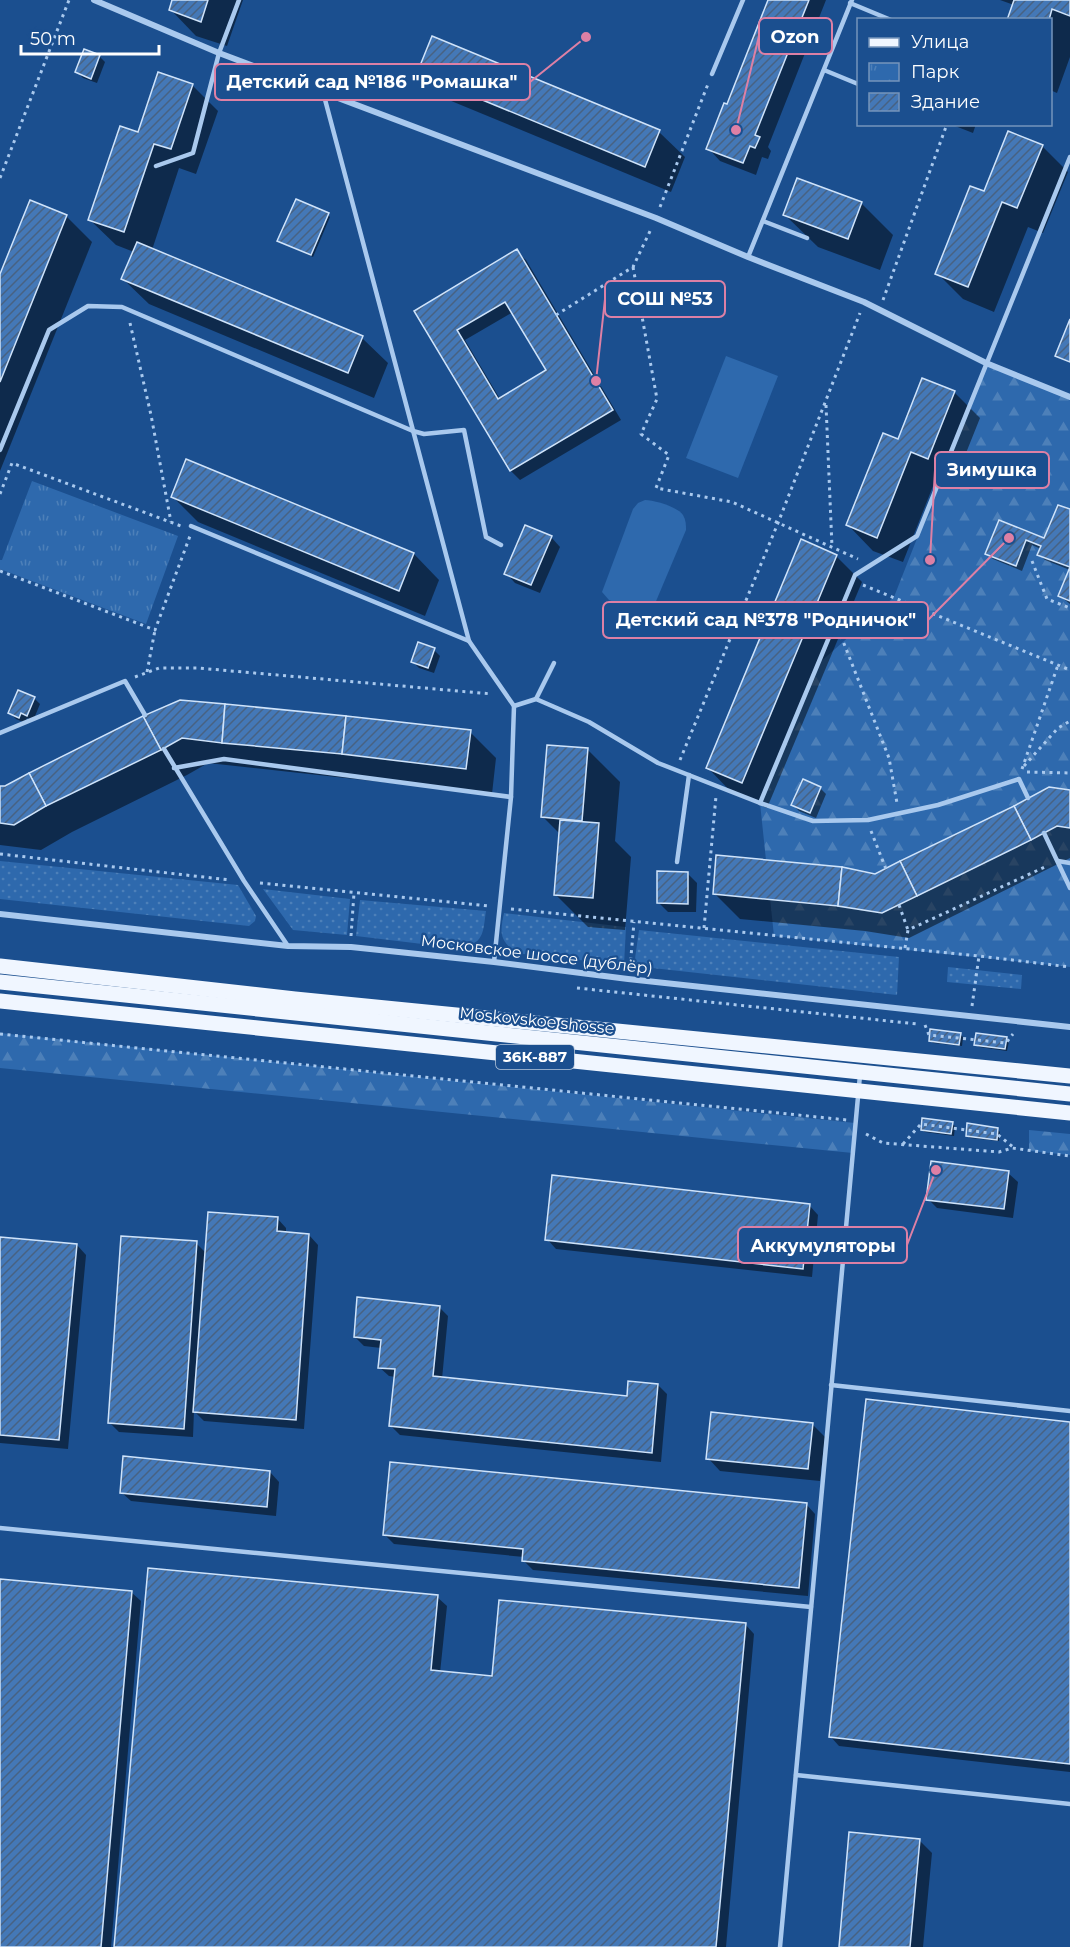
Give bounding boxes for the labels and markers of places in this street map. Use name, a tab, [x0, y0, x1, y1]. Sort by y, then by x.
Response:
callout: Ozon	[759, 18, 832, 54]
callout: Детский сад №186 "Ромашка"	[215, 64, 530, 100]
callout: СОШ №53	[605, 281, 725, 317]
callout: Зимушка	[935, 452, 1049, 488]
callout: Детский сад №378 "Родничок"	[603, 602, 928, 638]
callout: Аккумуляторы	[738, 1227, 907, 1263]

